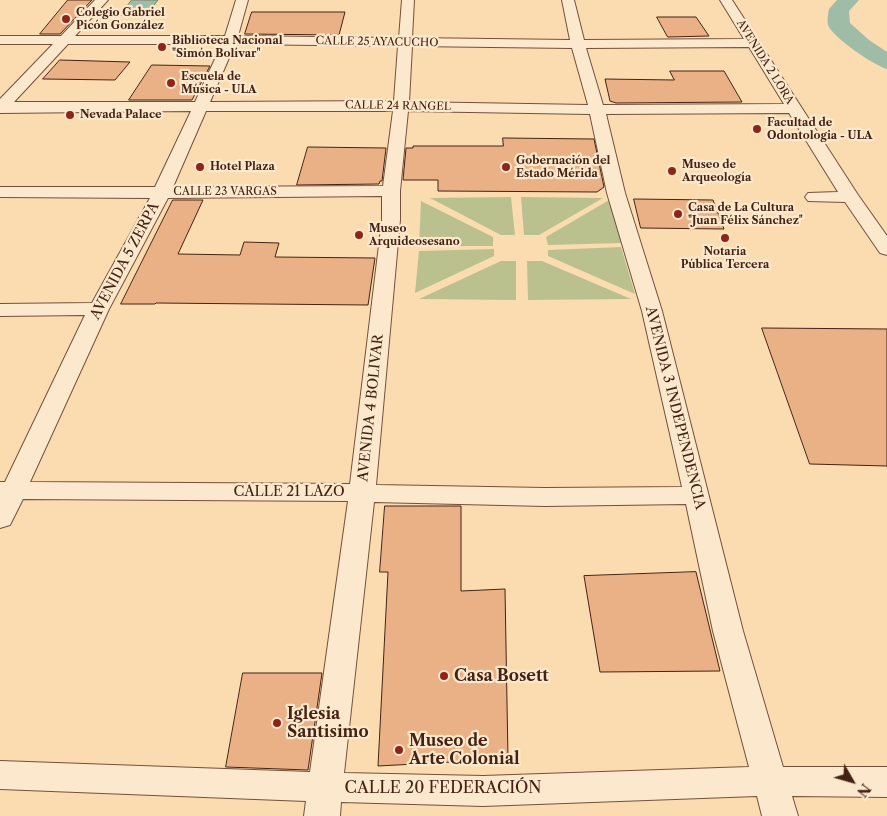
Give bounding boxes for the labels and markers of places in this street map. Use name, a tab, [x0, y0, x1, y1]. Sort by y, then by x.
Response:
place label: Colegio Gabriel Picón González	[76, 6, 165, 32]
marker: Colegio Gabriel Picón González	[60, 13, 72, 25]
place label: Biblioteca Nacional "Simón Bolívar"	[172, 34, 283, 60]
marker: Biblioteca Nacional "Simón Bolívar"	[156, 41, 168, 53]
place label: Escuela de Música - ULA	[181, 70, 257, 96]
marker: Escuela de Música - ULA	[165, 77, 177, 89]
place label: Nevada Palace	[80, 108, 162, 122]
marker: Nevada Palace	[64, 109, 76, 121]
place label: Facultad de Odontologia - ULA	[767, 116, 873, 142]
marker: Facultad de Odontologia - ULA	[751, 123, 763, 135]
place label: Gobernación del Estado Mérida	[516, 154, 610, 180]
place label: Museo de Arqueología	[682, 158, 751, 184]
place label: Hotel Plaza	[210, 160, 275, 174]
marker: Hotel Plaza	[194, 161, 206, 173]
marker: Gobernación del Estado Mérida	[500, 161, 512, 173]
marker: Museo de Arqueología	[666, 165, 678, 177]
place label: Casa de La Cultura "Juan Félix Sánchez"	[688, 201, 803, 227]
marker: Casa de La Cultura "Juan Félix Sánchez"	[672, 208, 684, 220]
place label: Museo Arquideosesano	[369, 222, 460, 248]
marker: Museo Arquideosesano	[353, 229, 365, 241]
marker: Notaria Pública Tercera	[719, 232, 731, 244]
place label: Notaria Pública Tercera	[681, 245, 769, 271]
place label: Casa Bosett	[454, 666, 549, 686]
marker: Casa Bosett	[438, 670, 450, 682]
place label: Iglesia Santisimo	[287, 704, 369, 742]
marker: Iglesia Santisimo	[271, 717, 283, 729]
place label: Museo de Arte Colonial	[409, 731, 520, 769]
marker: Museo de Arte Colonial	[393, 744, 405, 756]

